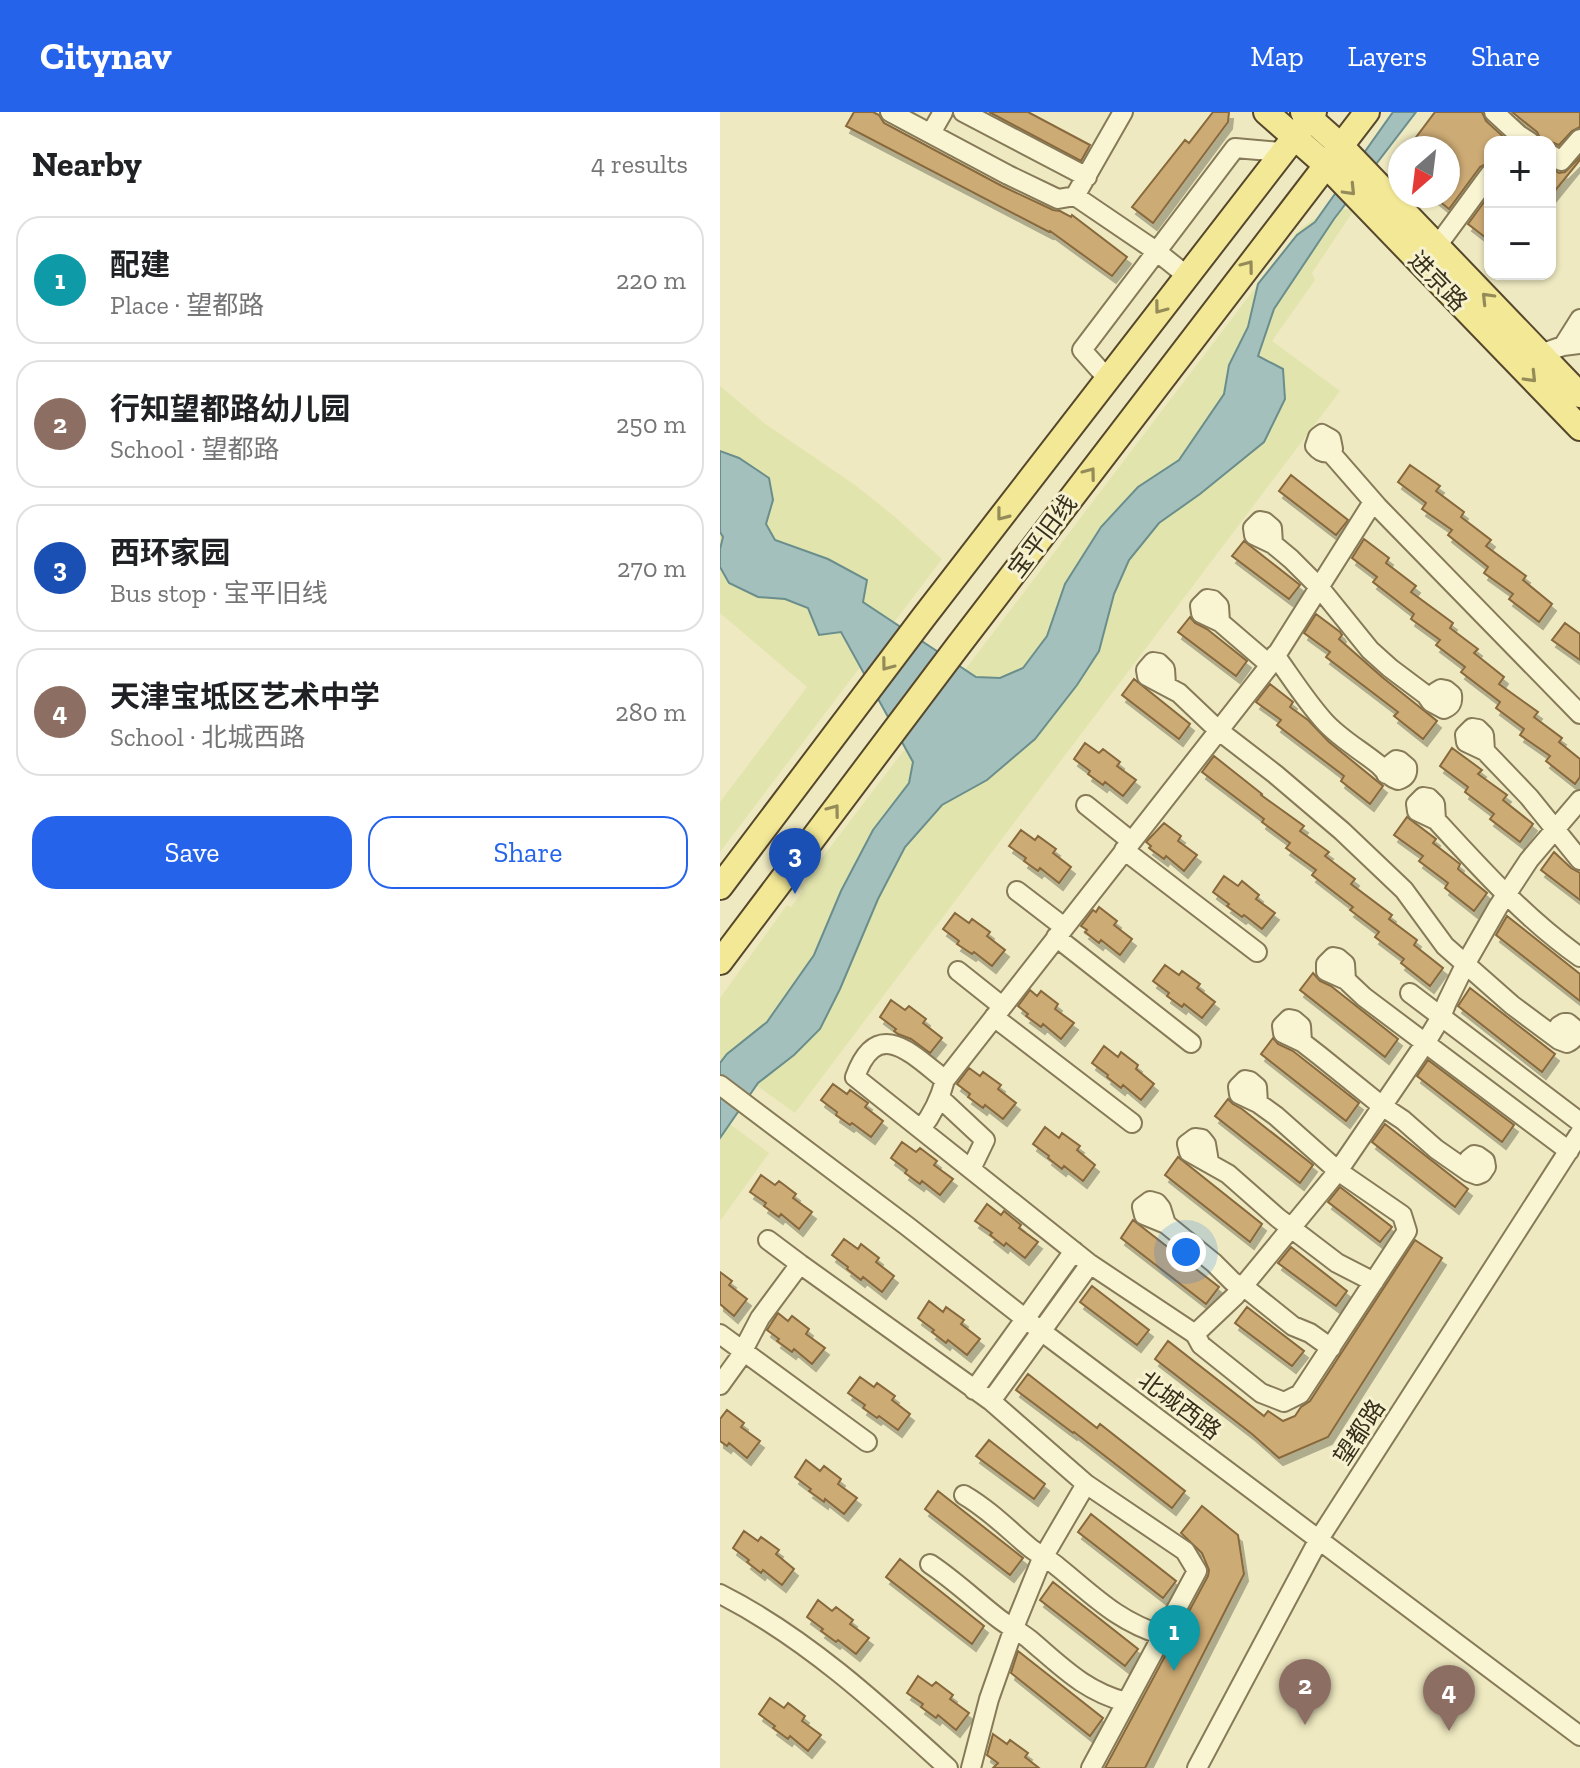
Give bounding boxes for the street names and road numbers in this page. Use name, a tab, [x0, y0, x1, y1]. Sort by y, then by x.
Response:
street label: 进京路	[1403, 245, 1473, 317]
street label: 宝平旧线	[1002, 489, 1082, 583]
street label: 北城西路	[1133, 1365, 1227, 1445]
street label: 望都路	[1327, 1394, 1391, 1470]

